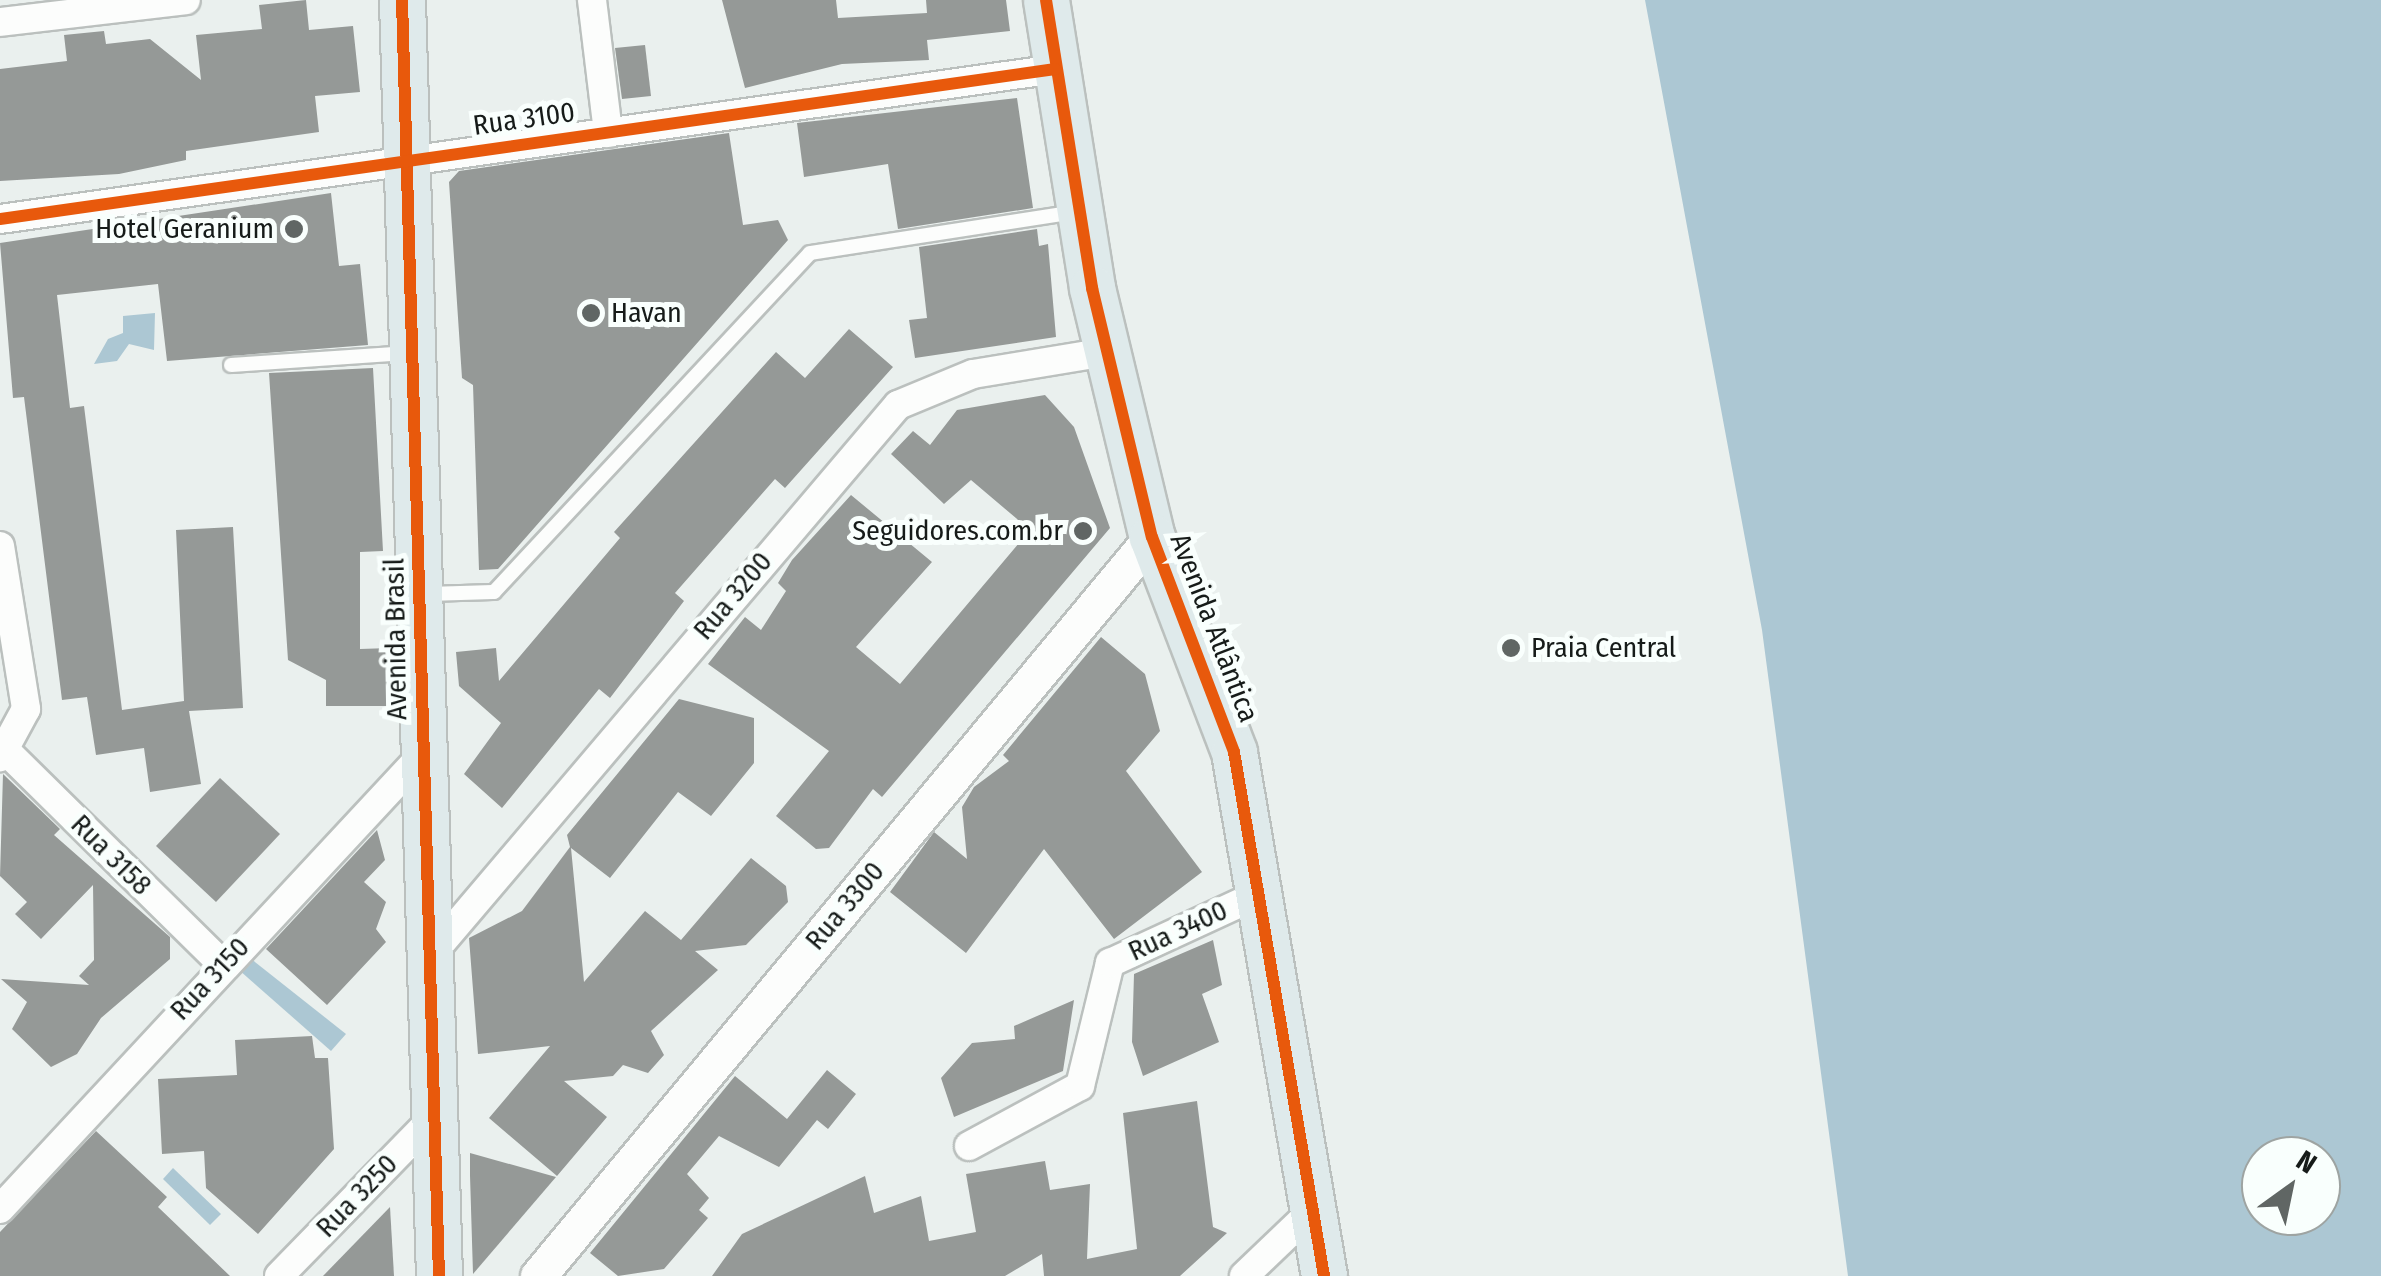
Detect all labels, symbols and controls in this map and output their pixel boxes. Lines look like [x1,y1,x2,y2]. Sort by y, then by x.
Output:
street label: Rua 3100 [471,95,577,143]
place label: Hotel Geranium [95,212,274,246]
marker: Hotel Geranium [283,218,305,240]
place label: Havan [611,296,682,330]
marker: Havan [580,302,602,324]
place label: Seguidores.com.br [852,514,1063,548]
marker: Seguidores.com.br [1072,520,1094,542]
street label: Avenida Atlântica [1163,529,1265,727]
street label: Rua 3200 [687,545,779,647]
street label: Avenida Brasil [378,558,414,720]
place label: Praia Central [1531,631,1676,665]
marker: Praia Central [1500,637,1522,659]
street label: Rua 3158 [64,808,158,902]
street label: Rua 3300 [799,855,891,957]
street label: Rua 3400 [1123,893,1233,969]
street label: Rua 3150 [163,931,257,1027]
north arrow [2241,1136,2341,1236]
text: N [2290,1144,2323,1181]
street label: Rua 3250 [309,1148,405,1244]

